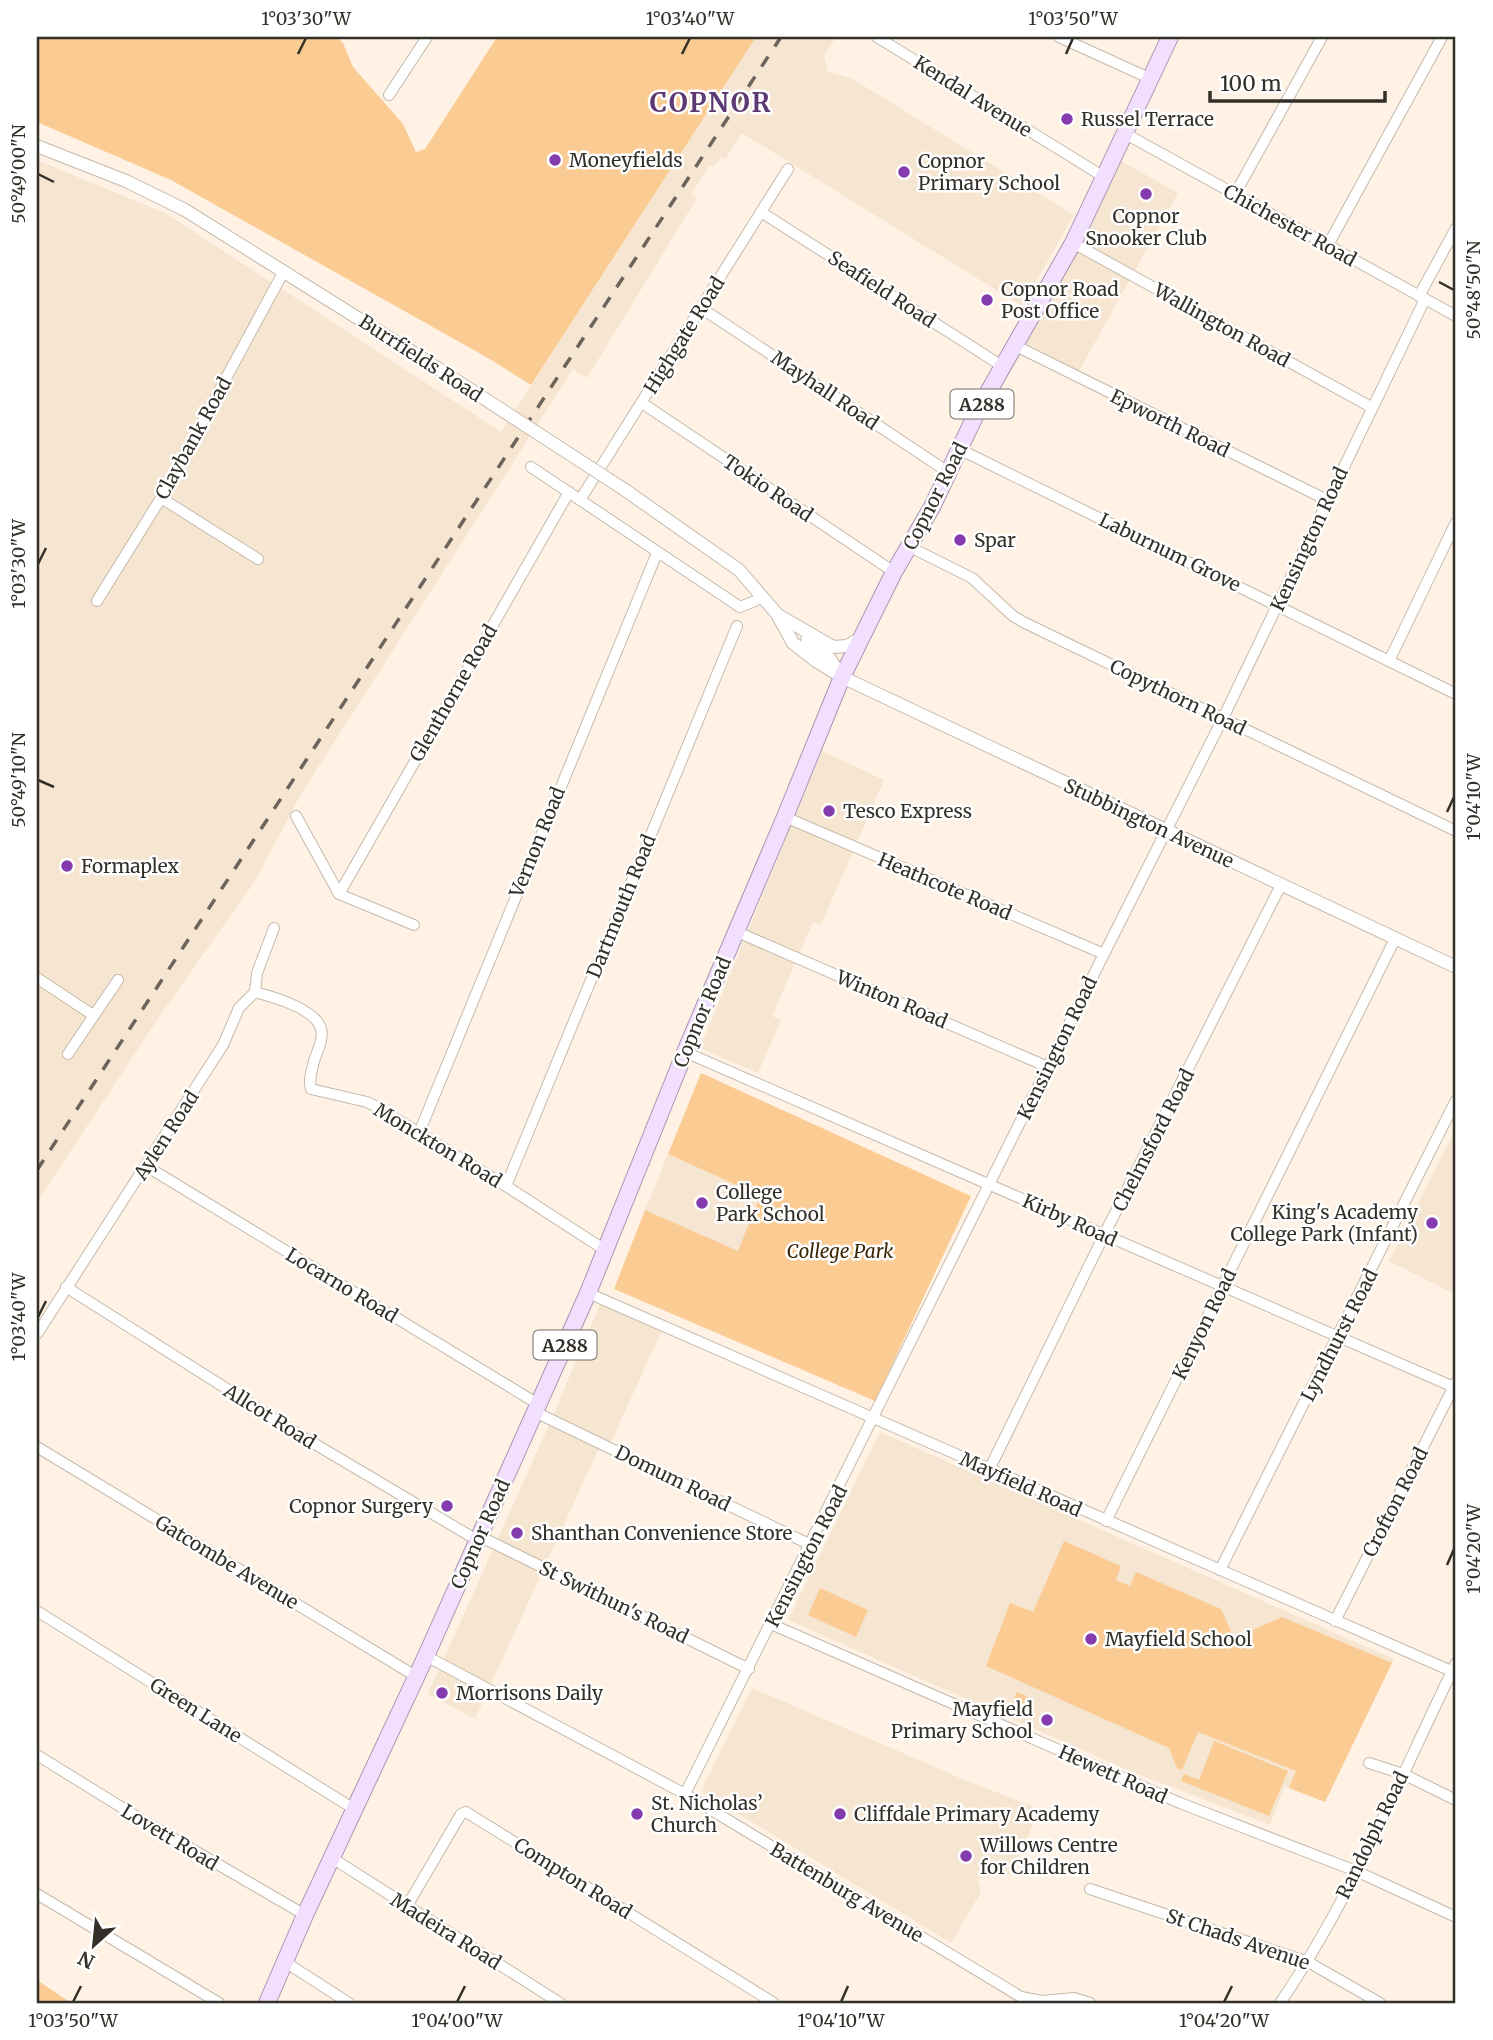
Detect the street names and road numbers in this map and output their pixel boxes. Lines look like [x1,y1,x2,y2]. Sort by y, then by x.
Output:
street label: Kendal Avenue [909,50,1037,142]
street label: Chichester Road [1219,179,1361,271]
street label: Seafield Road [824,245,940,333]
street label: Highgate Road [638,272,730,398]
street label: Wallington Road [1149,277,1294,372]
street label: Burrfields Road [355,309,487,407]
street label: Mayhall Road [767,345,883,435]
street label: Claybank Road [150,373,236,503]
street label: Epworth Road [1106,384,1234,462]
road number: A288 [950,390,1014,418]
street label: Copnor Road [898,438,972,554]
street label: Tokio Road [718,449,818,527]
street label: Kensington Road [1265,463,1353,615]
street label: Laburnum Grove [1095,507,1245,597]
street label: Glenthorne Road [404,620,502,766]
street label: Copythorn Road [1106,654,1250,740]
street label: Stubbington Avenue [1060,773,1238,873]
street label: Vernon Road [504,783,570,902]
street label: Dartmouth Road [581,831,661,981]
street label: Heathcote Road [875,847,1015,925]
street label: Copnor Road [668,953,736,1071]
street label: Winton Road [832,964,951,1033]
street label: Kensington Road [1012,972,1102,1124]
street label: Chelmsford Road [1107,1065,1199,1215]
street label: Aylen Road [128,1086,204,1185]
street label: Monckton Road [370,1097,506,1193]
street label: Kirby Road [1019,1188,1121,1252]
street label: Locarno Road [282,1242,402,1328]
street label: Kenyon Road [1167,1265,1241,1383]
street label: Lyndhurst Road [1295,1265,1383,1405]
road number: A288 [534,1330,596,1360]
street label: Allcot Road [219,1378,320,1454]
street label: Domum Road [611,1440,735,1516]
street label: Crofton Road [1357,1443,1433,1561]
street label: Mayfield Road [956,1446,1086,1522]
street label: Copnor Road [445,1475,515,1593]
street label: Kensington Road [760,1481,852,1631]
street label: Gatcombe Avenue [151,1510,303,1614]
street label: St Swithun's Road [535,1555,693,1649]
street label: Green Lane [146,1672,246,1748]
street label: Hewett Road [1055,1739,1171,1809]
street label: Randolph Road [1331,1767,1413,1903]
street label: Lovett Road [117,1799,223,1875]
street label: Compton Road [509,1832,637,1924]
street label: Battenburg Avenue [766,1837,928,1947]
street label: Madeira Road [386,1887,506,1975]
street label: St Chads Avenue [1163,1903,1313,1975]

